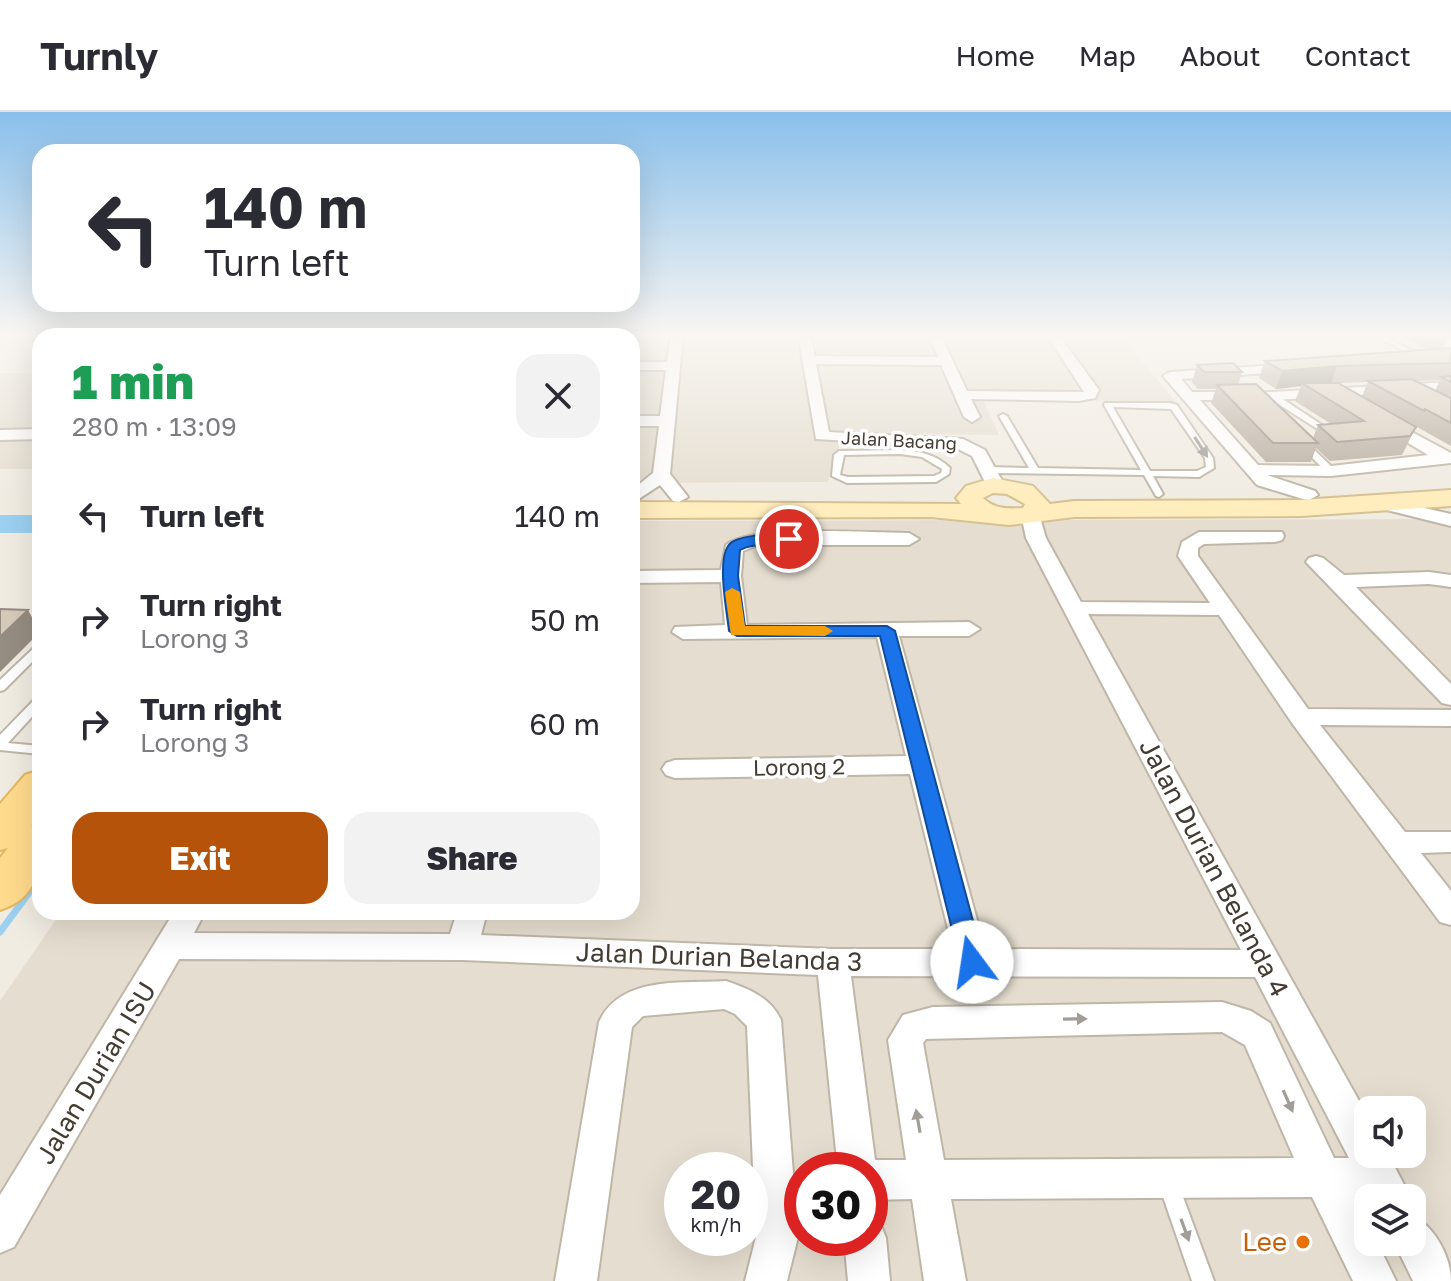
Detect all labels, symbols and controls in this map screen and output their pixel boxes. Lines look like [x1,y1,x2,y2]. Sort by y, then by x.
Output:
text: Turnly [40,33,158,78]
text: Home [956,39,1035,72]
text: Map [1079,39,1136,72]
text: About [1180,39,1261,72]
text: Contact [1305,39,1411,72]
text: 140 m [204,173,367,240]
icon: left [72,176,176,280]
text: Turn left [204,241,350,284]
text: 1 min [72,352,194,410]
button: close [516,354,600,438]
text: 280 m · 13:09 [72,411,237,442]
street label: Jalan Bacang [841,426,958,454]
one-way arrow [1194,437,1209,458]
icon: left [72,494,116,538]
text: Turn left [140,498,265,534]
text: 140 m [515,498,600,534]
pin [755,505,823,573]
icon: arrive [767,517,811,561]
text: Turn right [140,587,282,623]
icon: right [72,598,116,642]
text: 50 m [530,602,600,638]
text: Lorong 3 [140,623,249,654]
text: Turn right [140,691,282,727]
icon: right [72,702,116,746]
text: 60 m [529,706,600,742]
text: Lorong 3 [140,727,249,758]
street label: Jalan Durian Belanda 4 [1133,734,1296,1002]
street label: Lorong 2 [753,752,845,781]
button: Exit [72,812,328,904]
button: Share [344,812,600,904]
position arrow [930,920,1014,1004]
street label: Jalan Durian Belanda 3 [575,936,863,977]
street label: Jalan Durian ISU [29,976,162,1169]
one-way arrow [1063,1013,1088,1026]
one-way arrow [1281,1089,1295,1113]
map controls [1354,1096,1426,1256]
button: sound [1354,1096,1426,1168]
one-way arrow [912,1108,924,1133]
speed limit sign: 30 [784,1152,888,1256]
text: 20 [691,1170,741,1218]
button: layers [1354,1184,1426,1256]
text: km/h [691,1212,741,1236]
one-way arrow [1179,1218,1192,1242]
place label: Lee [1242,1226,1287,1257]
marker: Lee [1294,1233,1312,1251]

